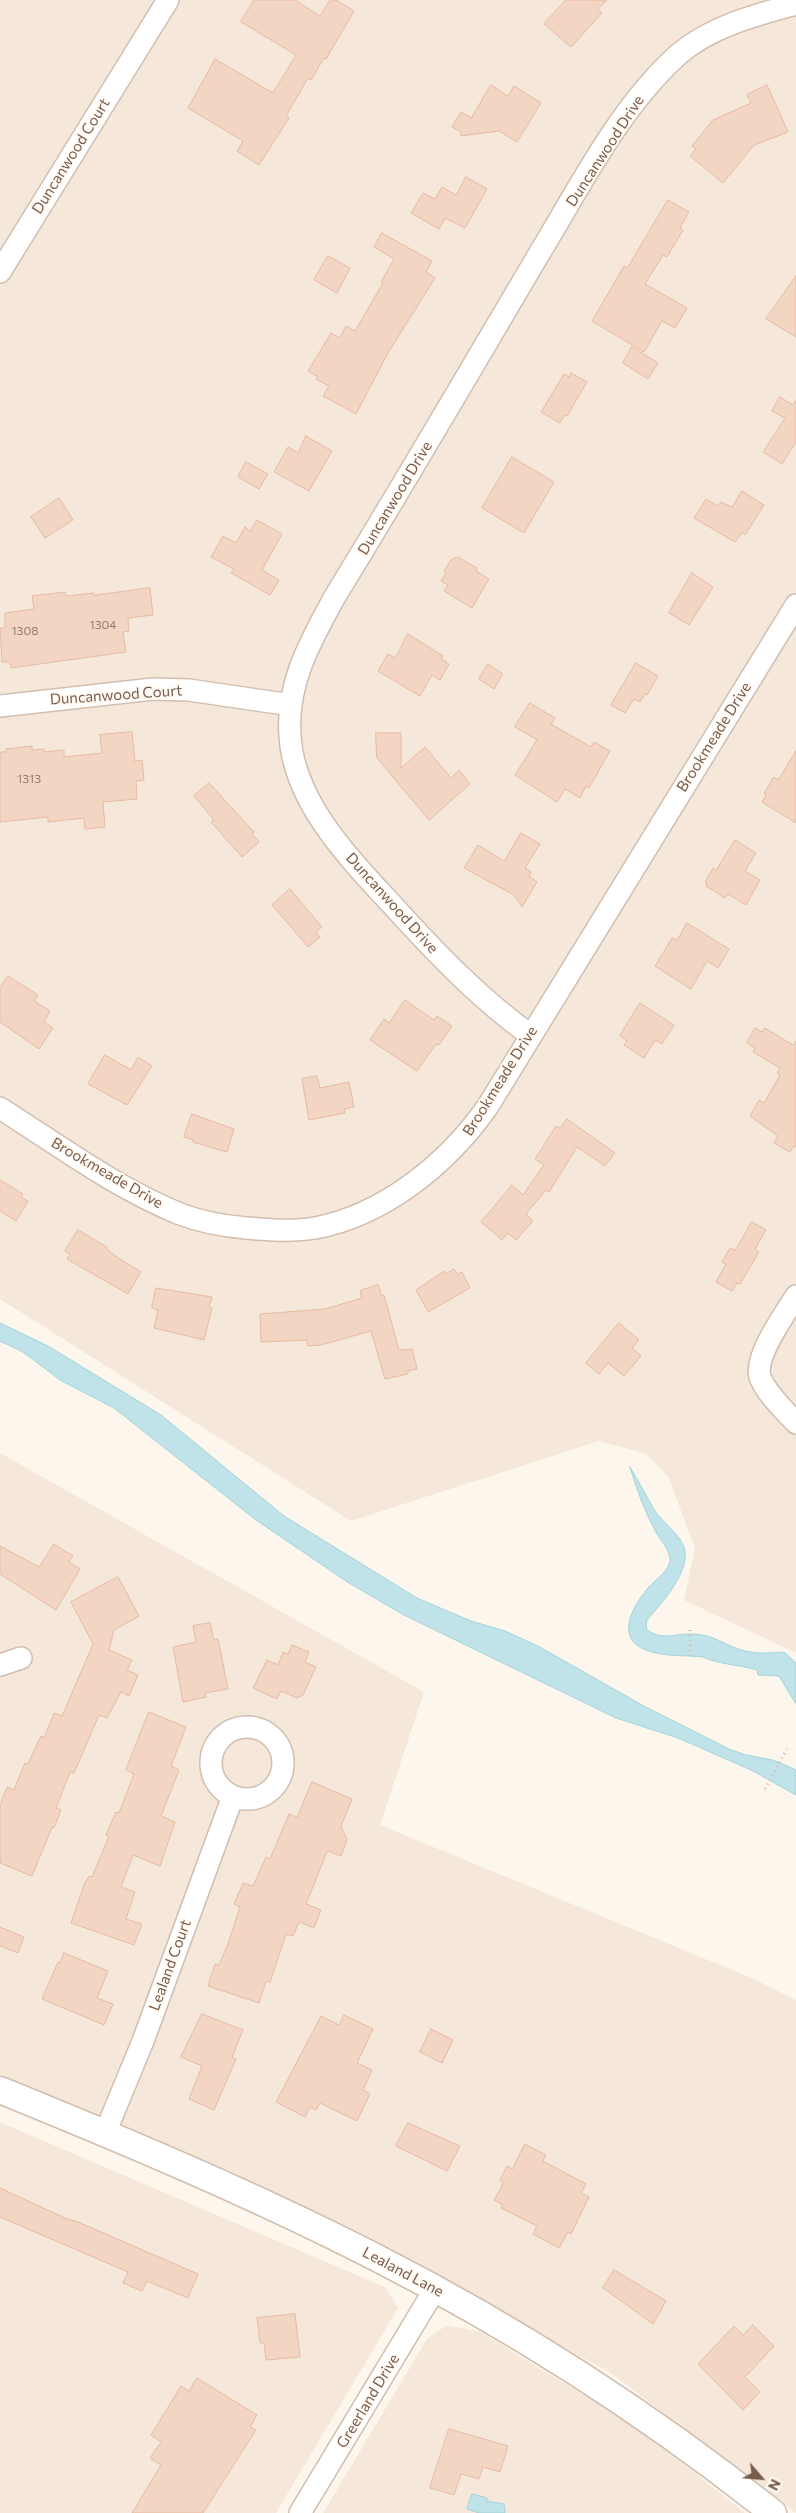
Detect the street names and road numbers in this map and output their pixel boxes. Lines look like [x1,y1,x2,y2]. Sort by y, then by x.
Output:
street label: Duncanwood Drive [562,92,648,210]
street label: Duncanwood Court [28,95,114,217]
street label: Duncanwood Drive [354,438,436,558]
street label: Brookmeade Drive [673,679,755,795]
street label: Duncanwood Court [49,681,183,709]
street label: Duncanwood Drive [342,849,442,957]
street label: Brookmeade Drive [459,1023,541,1139]
street label: Brookmeade Drive [48,1134,166,1212]
street label: Lealand Court [145,1917,195,2013]
street label: Lealand Lane [359,2243,447,2301]
street label: Greerland Drive [333,2351,403,2451]

